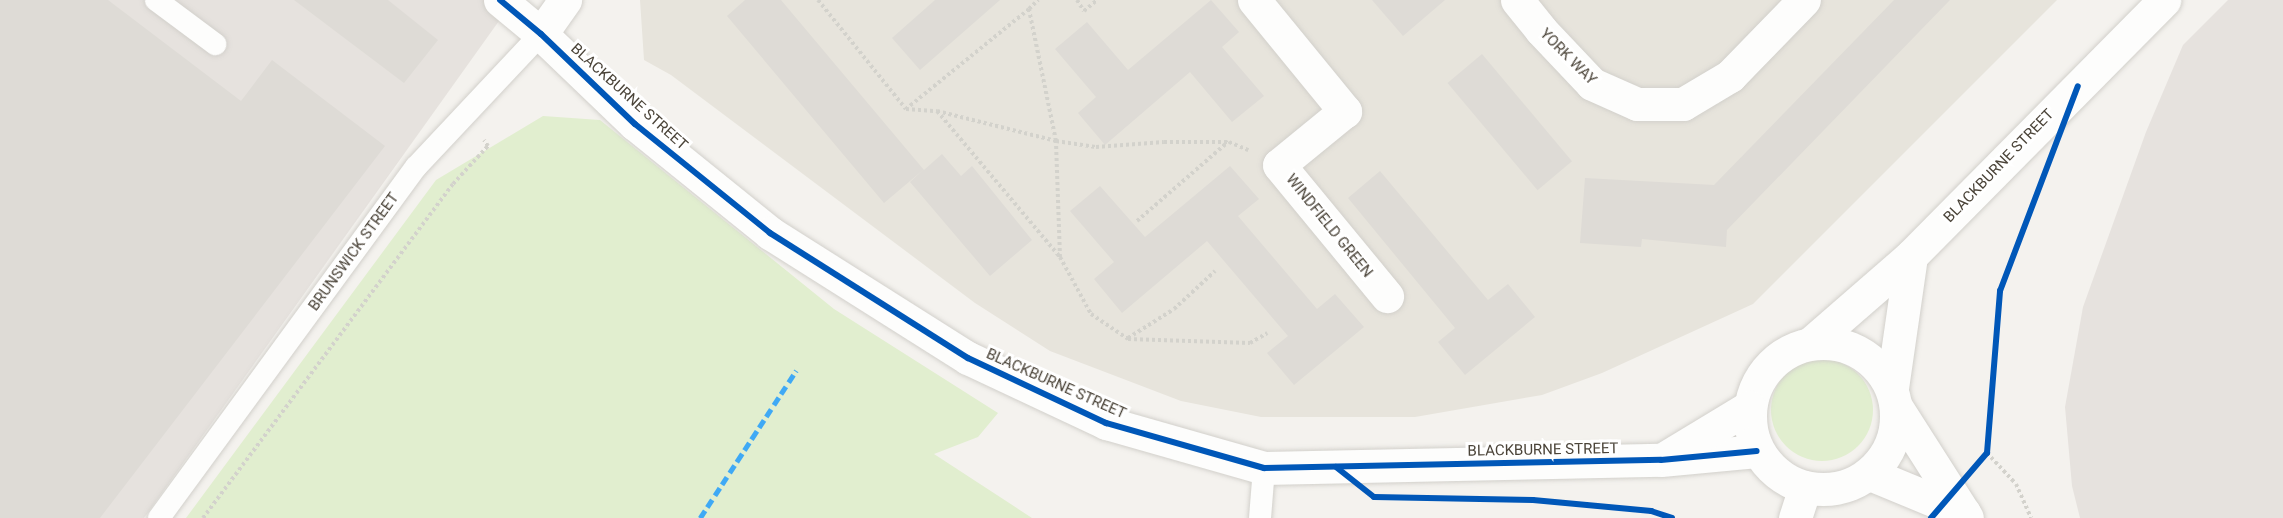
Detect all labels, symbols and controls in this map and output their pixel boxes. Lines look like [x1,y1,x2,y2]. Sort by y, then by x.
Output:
street label: YORK WAY [1536,25,1600,89]
street label: BLACKBURNE STREET [567,40,691,154]
street label: BLACKBURNE STREET [1940,105,2058,227]
street label: WINDFIELD GREEN [1282,171,1376,281]
street label: BRUNSWICK STREET [305,189,403,315]
street label: BLACKBURNE STREET [983,345,1129,423]
street label: BLACKBURNE STREET [1467,440,1619,460]

